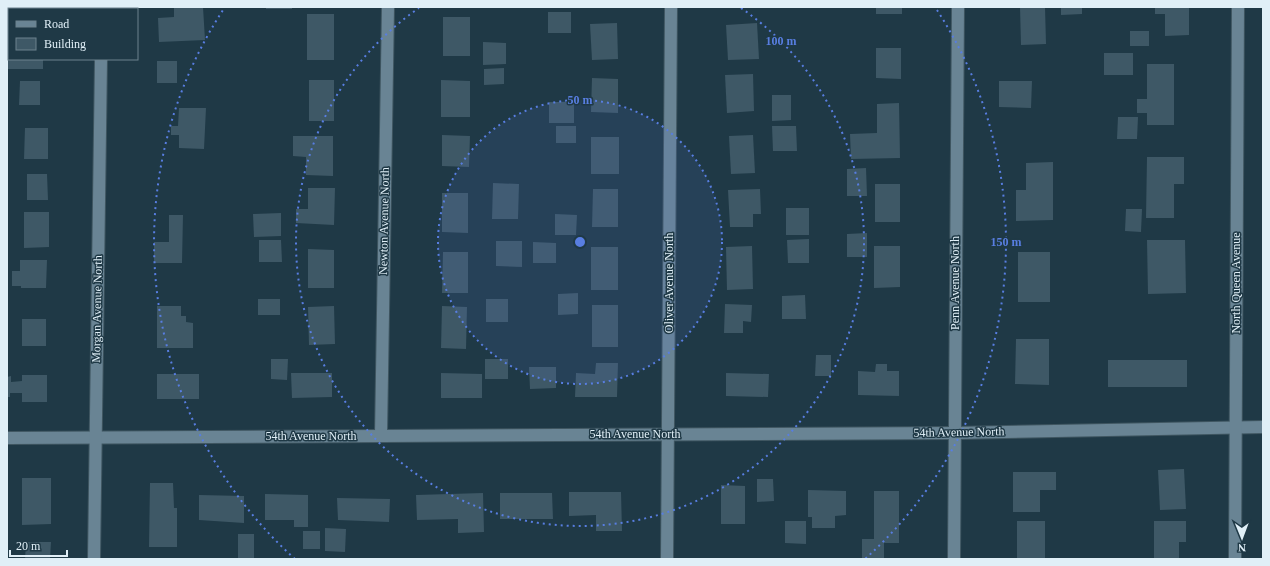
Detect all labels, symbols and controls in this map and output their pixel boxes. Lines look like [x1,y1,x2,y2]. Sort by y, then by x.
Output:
legend [8,8,138,60]
text: Road [44,17,69,31]
text: 100 m [766,34,797,48]
text: Building [44,37,86,51]
text: 50 m [568,93,593,107]
street label: Newton Avenue North [376,167,392,275]
street label: North Queen Avenue [1229,232,1243,334]
street label: Oliver Avenue North [662,233,676,333]
centre of rings [573,235,587,249]
text: 150 m [991,235,1022,249]
street label: Penn Avenue North [948,236,962,330]
street label: Morgan Avenue North [89,255,105,363]
street label: 54th Avenue North [913,424,1005,440]
street label: 54th Avenue North [589,427,681,441]
street label: 54th Avenue North [265,429,357,443]
north arrow [1222,518,1262,558]
scale bar [10,532,67,558]
text: 20 m [16,539,41,553]
text: N [1238,542,1246,554]

